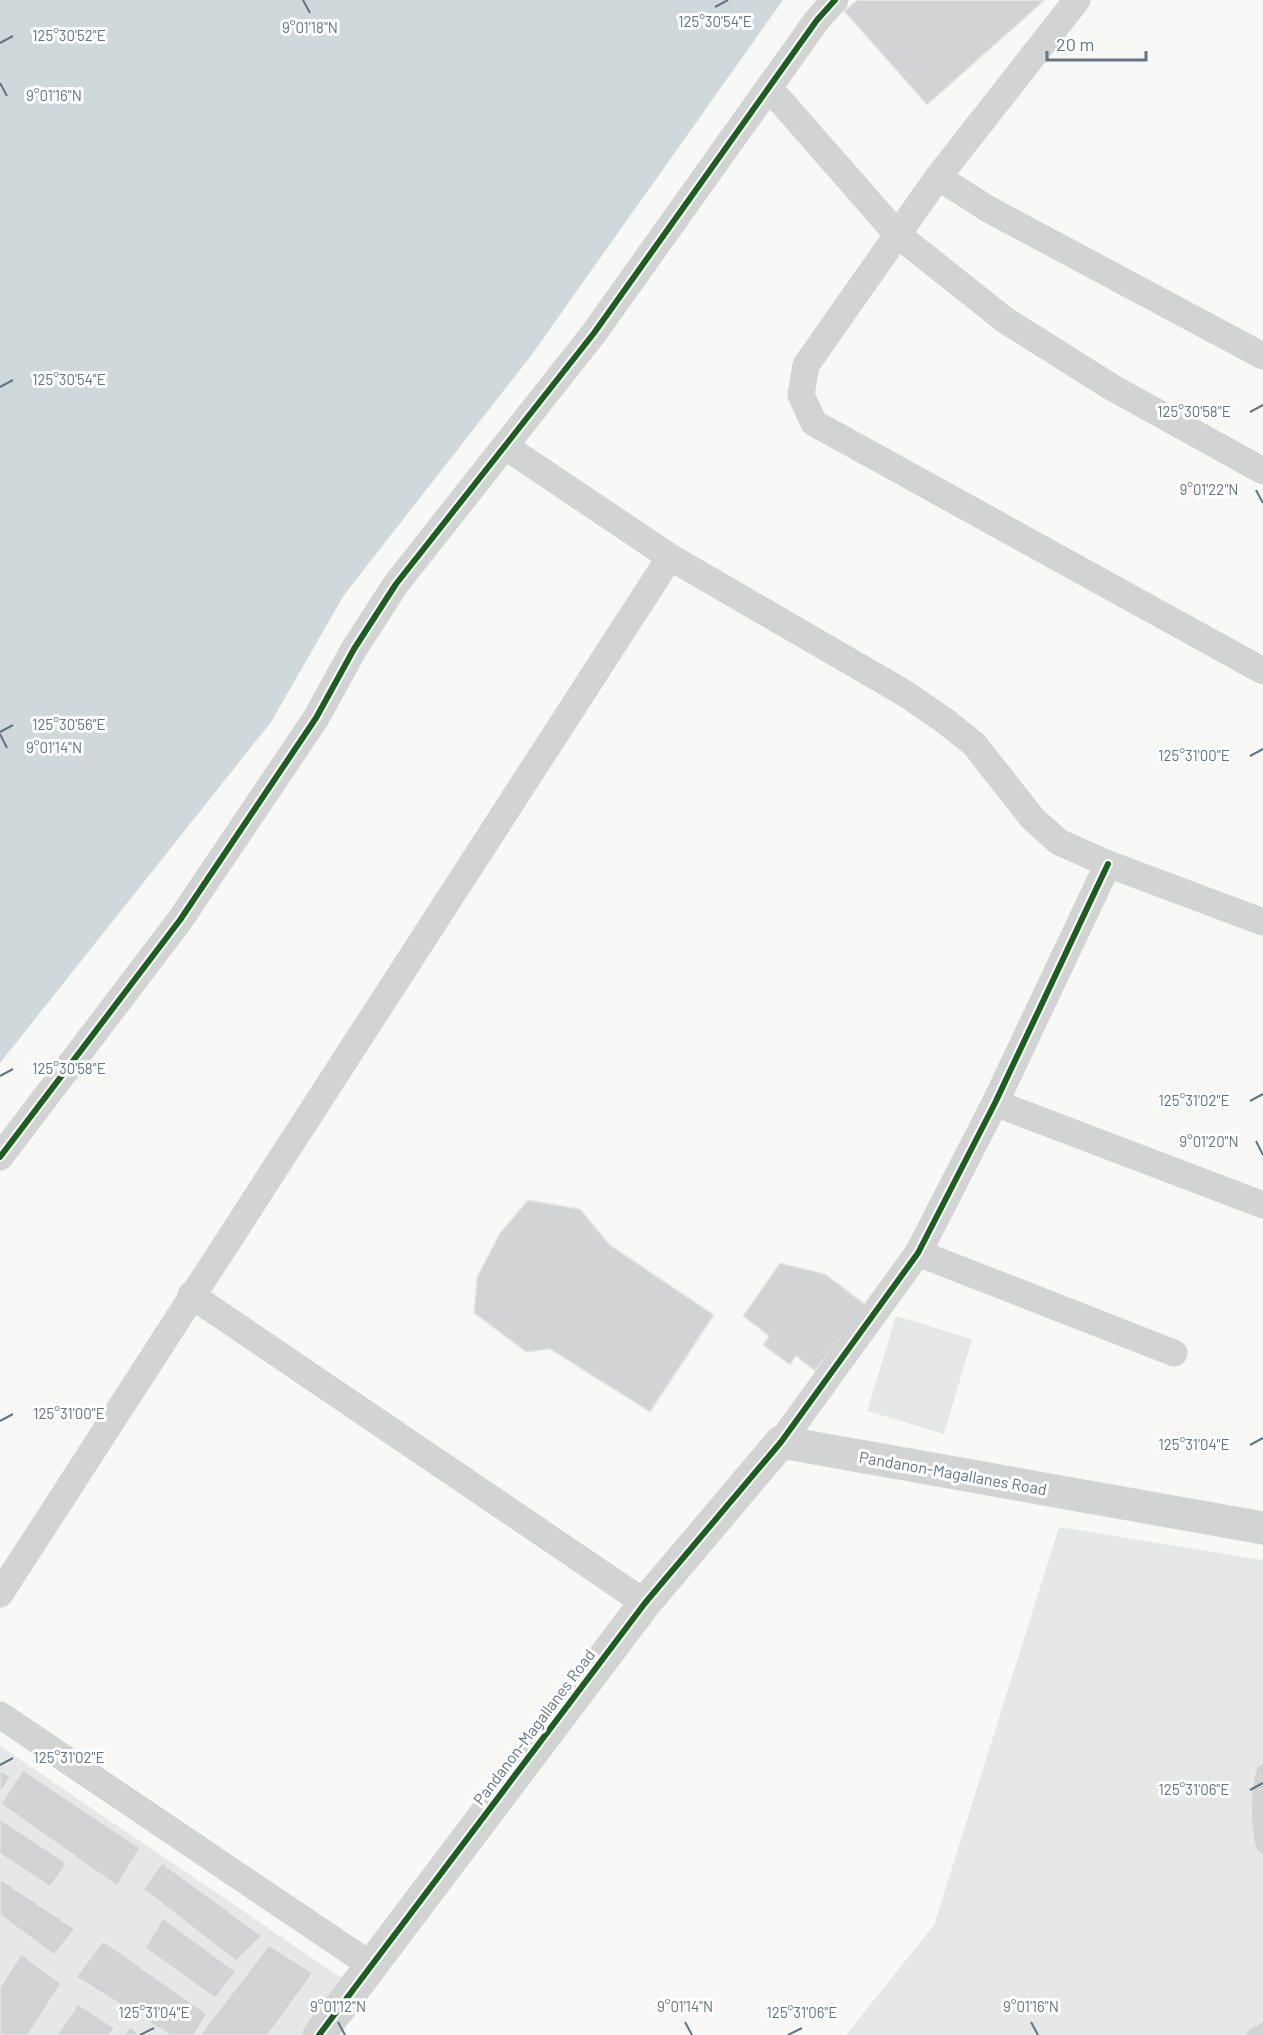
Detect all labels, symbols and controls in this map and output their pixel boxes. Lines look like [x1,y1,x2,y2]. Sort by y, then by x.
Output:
text: 125°30'54"E [678,12,752,30]
text: 9°01'18"N [282,18,338,36]
scale bar [1047,24,1146,62]
text: 125°30'52"E [32,26,106,44]
text: 20 m [1056,33,1094,55]
text: 9°01'16"N [26,86,82,104]
text: 125°30'54"E [32,370,106,388]
text: 125°30'58"E [1157,402,1231,420]
text: 9°01'22"N [1180,480,1238,498]
text: 125°30'56"E [32,715,106,733]
text: 9°01'14"N [26,738,82,756]
text: 125°31'00"E [1158,746,1230,764]
text: 125°30'58"E [32,1059,106,1077]
text: 125°31'02"E [1158,1091,1230,1109]
text: 9°01'20"N [1179,1132,1239,1150]
text: 125°31'00"E [33,1404,105,1422]
text: 125°31'04"E [1158,1435,1230,1453]
street label: Pandanon-Magallanes Road [858,1447,1048,1498]
street label: Pandanon-Magallanes Road [469,1645,598,1808]
text: 125°31'02"E [33,1748,105,1766]
text: 125°31'06"E [1159,1780,1229,1798]
text: 9°01'12"N [310,1997,366,2015]
text: 9°01'14"N [657,1997,713,2015]
text: 9°01'16"N [1003,1997,1059,2015]
text: 125°31'04"E [118,2003,190,2021]
text: 125°31'06"E [767,2003,837,2021]

